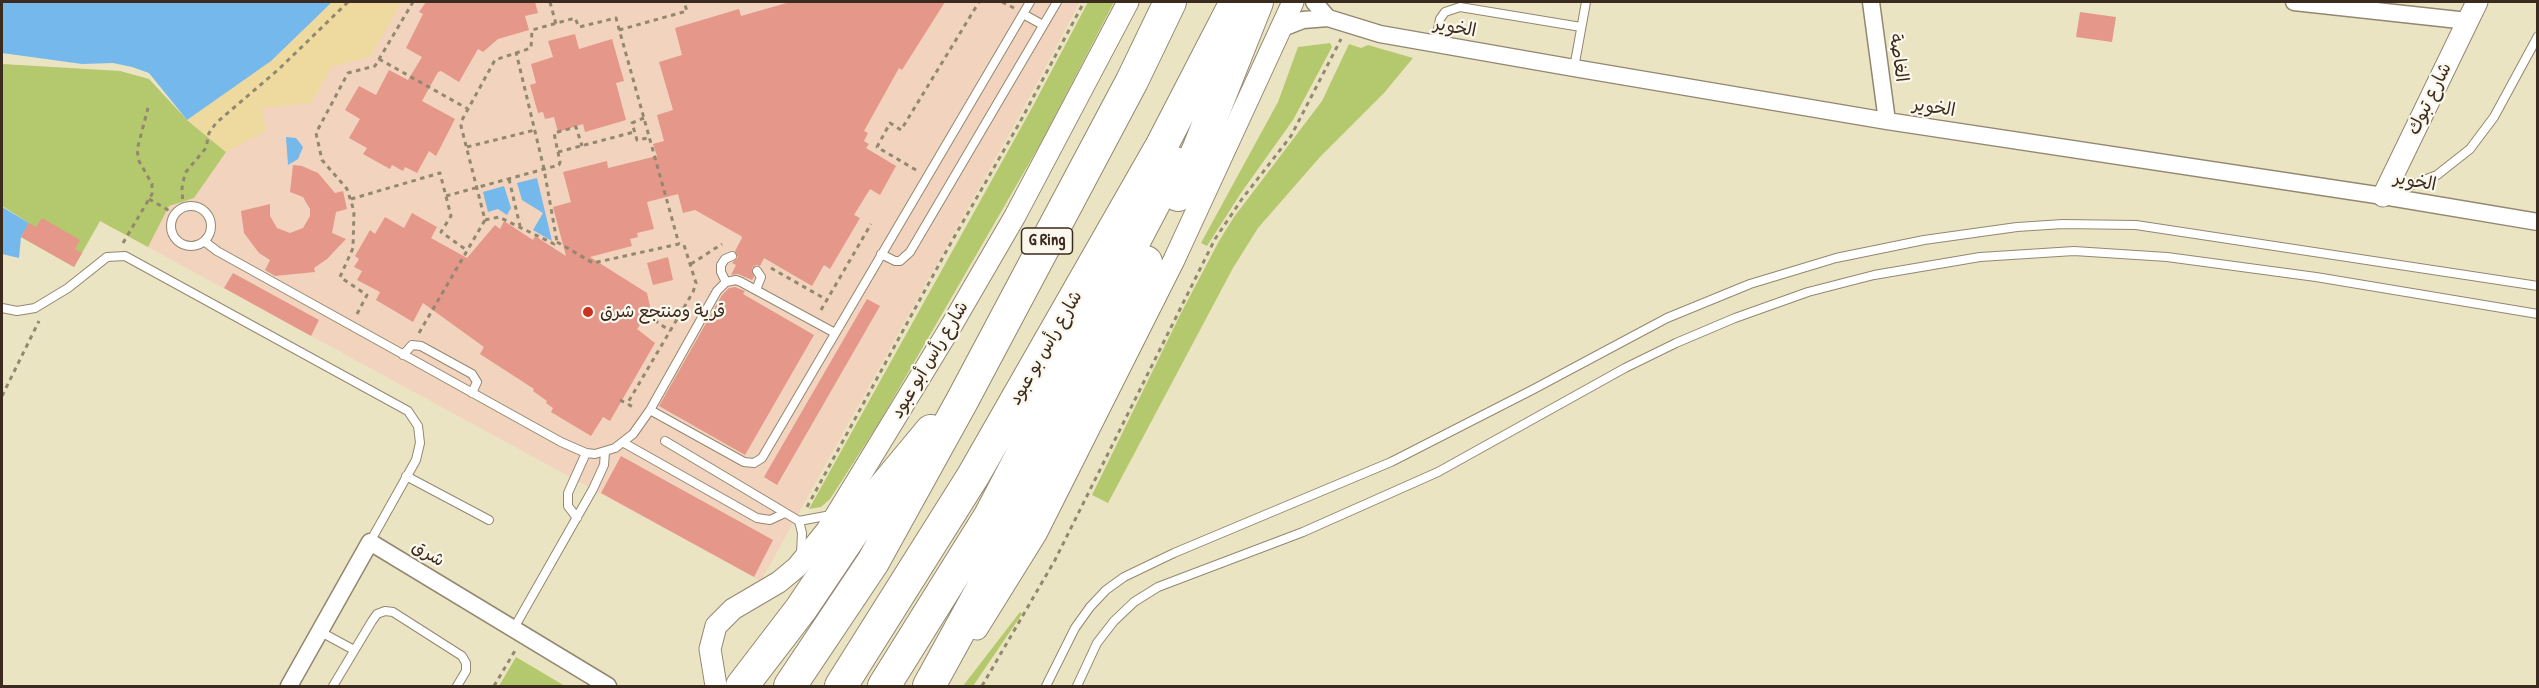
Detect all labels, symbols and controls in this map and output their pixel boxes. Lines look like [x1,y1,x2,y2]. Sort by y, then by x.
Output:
street label: الخوير [1432,14,1478,42]
street label: الغاصة [1884,32,1912,84]
street label: شارع تبوك [2403,59,2457,139]
street label: الخوير [1911,94,1957,122]
street label: الخوير [2392,168,2438,196]
road number: G Ring [1022,228,1072,254]
street label: شارع رأس بو عبود [1005,287,1087,409]
street label: شارع رأس أبو عبود [887,298,973,422]
place label: قرية ومنتجع شرق [600,301,725,323]
marker: قرية ومنتجع شرق [581,305,595,319]
street label: شرق [408,536,448,572]

